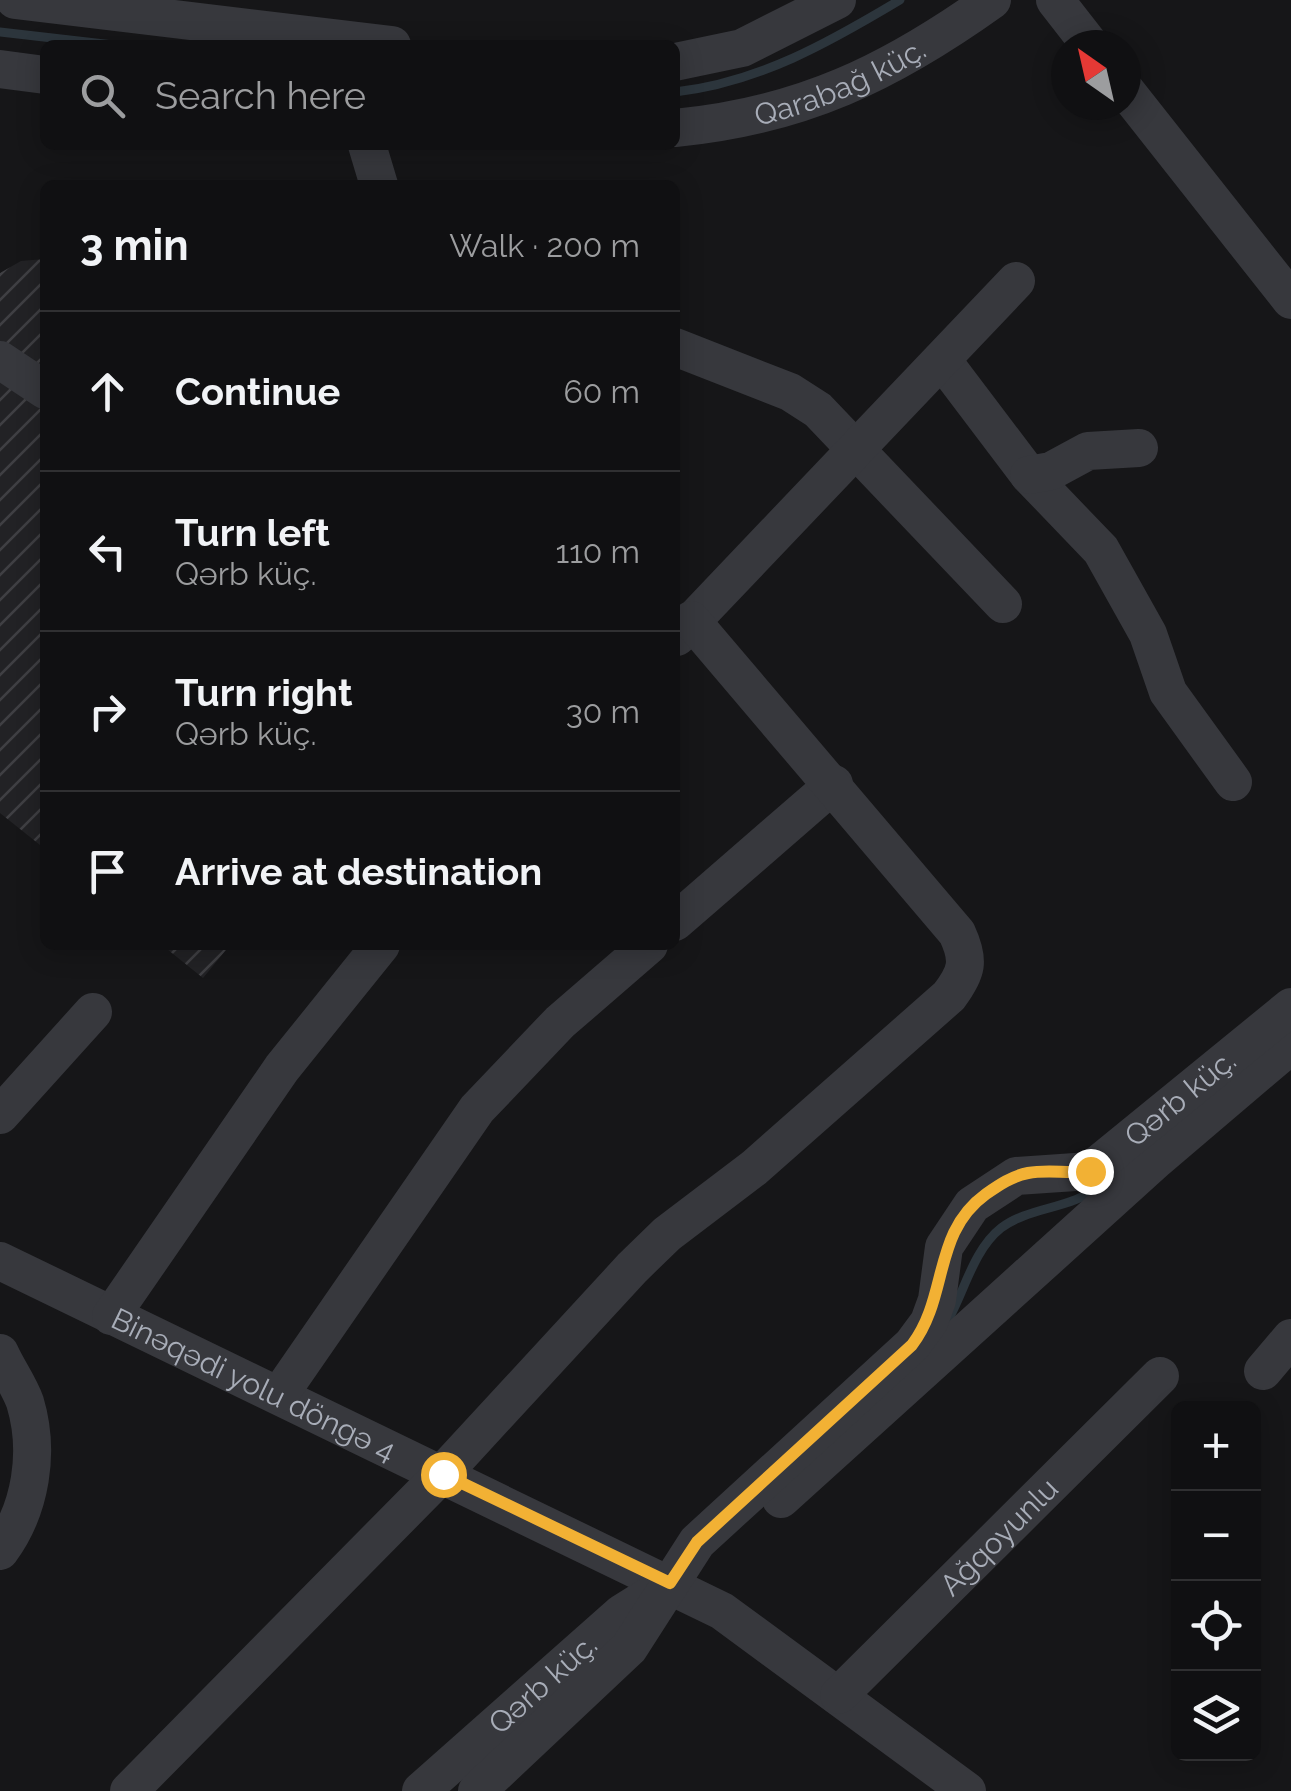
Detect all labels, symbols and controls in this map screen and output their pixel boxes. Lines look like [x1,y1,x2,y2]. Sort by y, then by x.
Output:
north arrow [1051,30,1141,120]
street label: Qarabağ küç. [750,31,932,132]
search box [40,40,680,150]
icon: search [75,68,130,123]
text: Search here [155,73,366,118]
text: 3 min [80,221,189,270]
text: Walk · 200 m [449,227,640,264]
icon: ahead [80,364,135,419]
text: Continue [175,369,340,414]
text: 60 m [564,373,640,410]
text: Turn left [175,510,330,555]
icon: left [80,524,135,579]
text: 110 m [555,533,640,570]
text: Qərb küç. [175,555,316,592]
text: Turn right [175,670,352,715]
icon: right [80,684,135,739]
text: 30 m [566,693,640,730]
text: Qərb küç. [175,715,316,752]
icon: arrive [80,844,135,899]
text: Arrive at destination [175,849,542,894]
street label: Qərb küç. [1117,1042,1242,1153]
route end [1068,1149,1114,1195]
street label: Binəqədi yolu döngə 4 [106,1300,401,1468]
map controls [1171,1401,1261,1761]
button: + [1171,1401,1261,1491]
route start [421,1452,467,1498]
street label: Ağqoyunlu [932,1470,1065,1602]
button: − [1171,1491,1261,1581]
button: locate [1171,1581,1261,1671]
street label: Qərb küç. [481,1627,604,1741]
button: layers [1171,1671,1261,1761]

